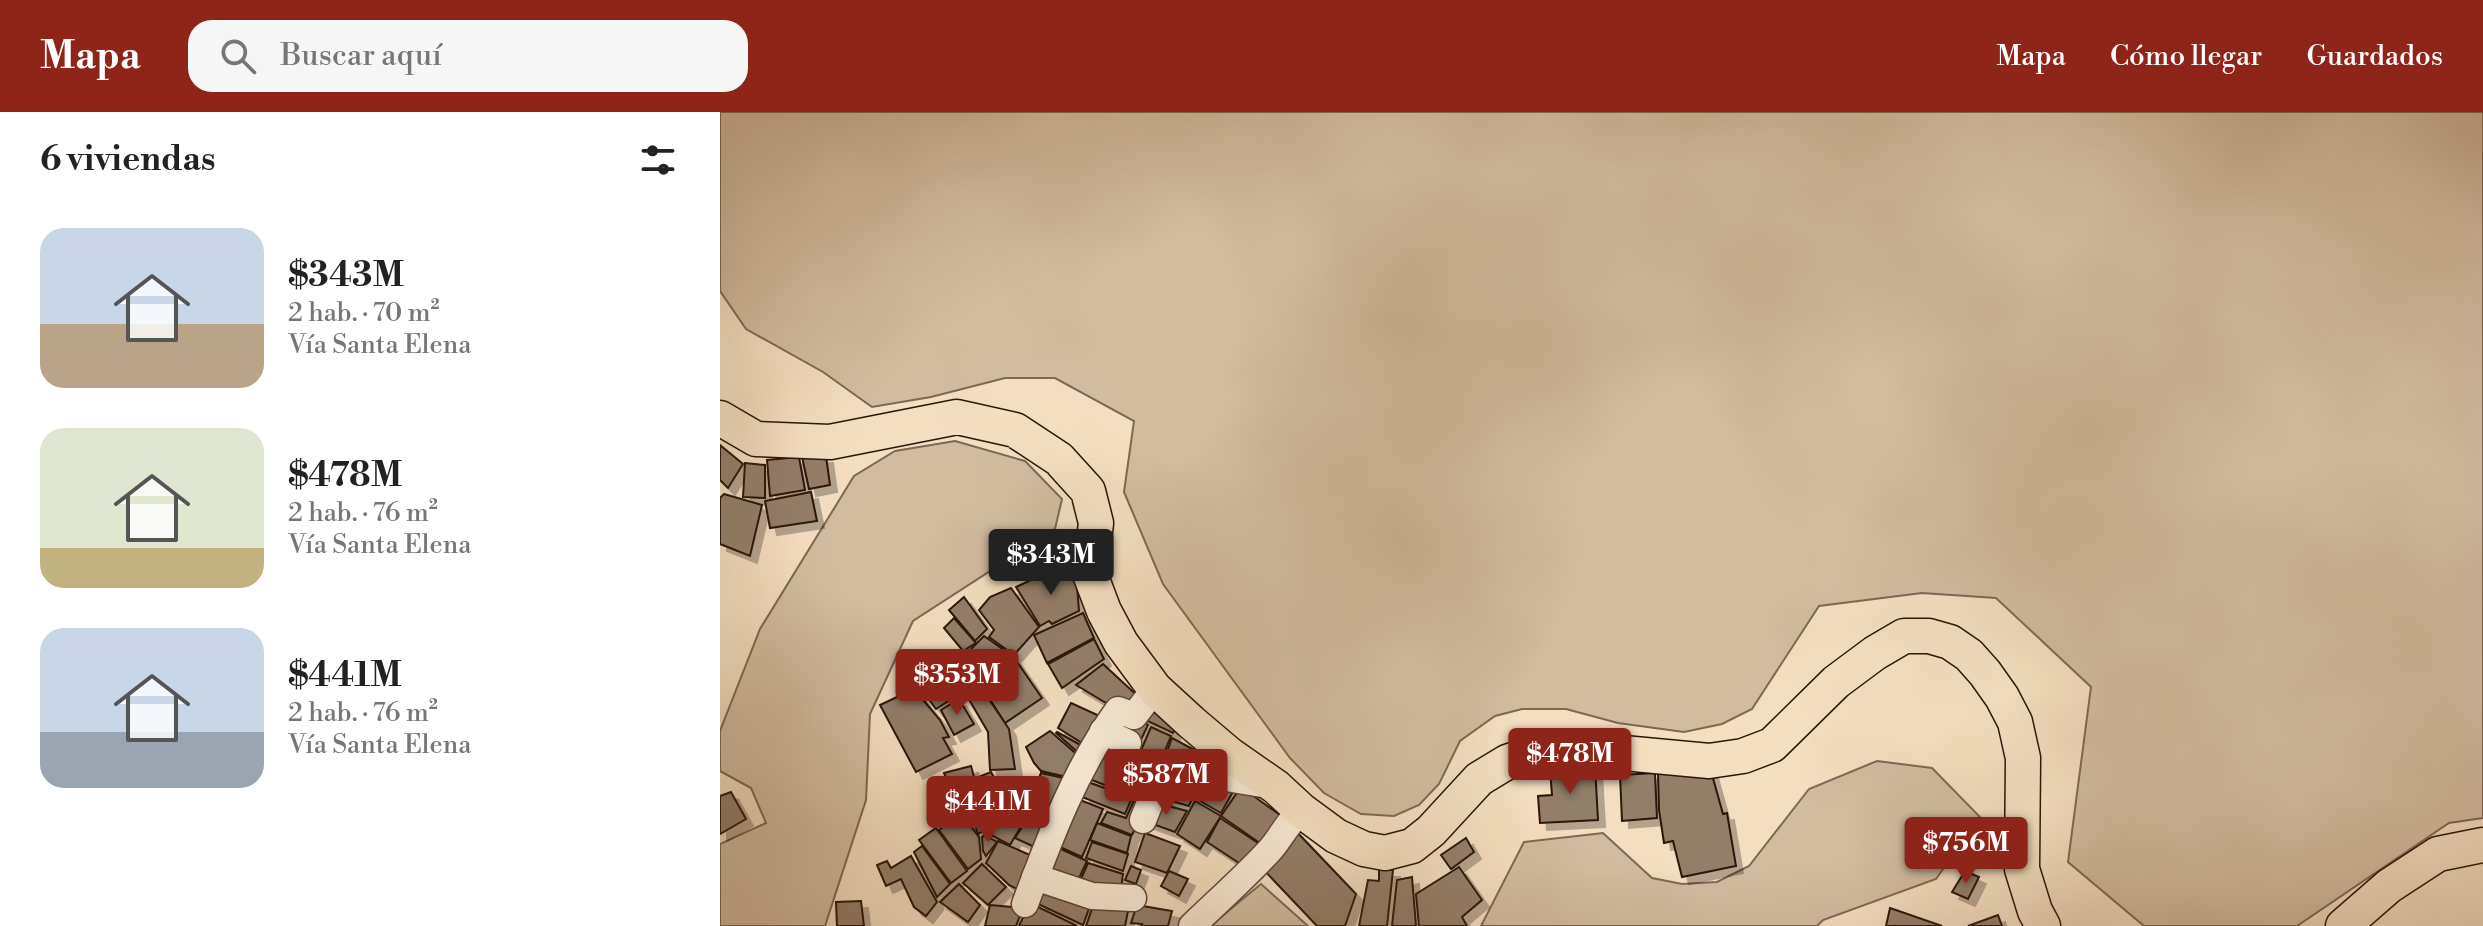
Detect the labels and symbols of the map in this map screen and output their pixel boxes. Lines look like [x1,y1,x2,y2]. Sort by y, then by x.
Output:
pin: $343M [995,529,1107,597]
pin: $353M [901,649,1013,717]
pin: $478M [1514,728,1626,796]
pin: $587M [1110,749,1222,817]
pin: $441M [932,776,1044,844]
pin: $756M [1910,817,2022,885]

